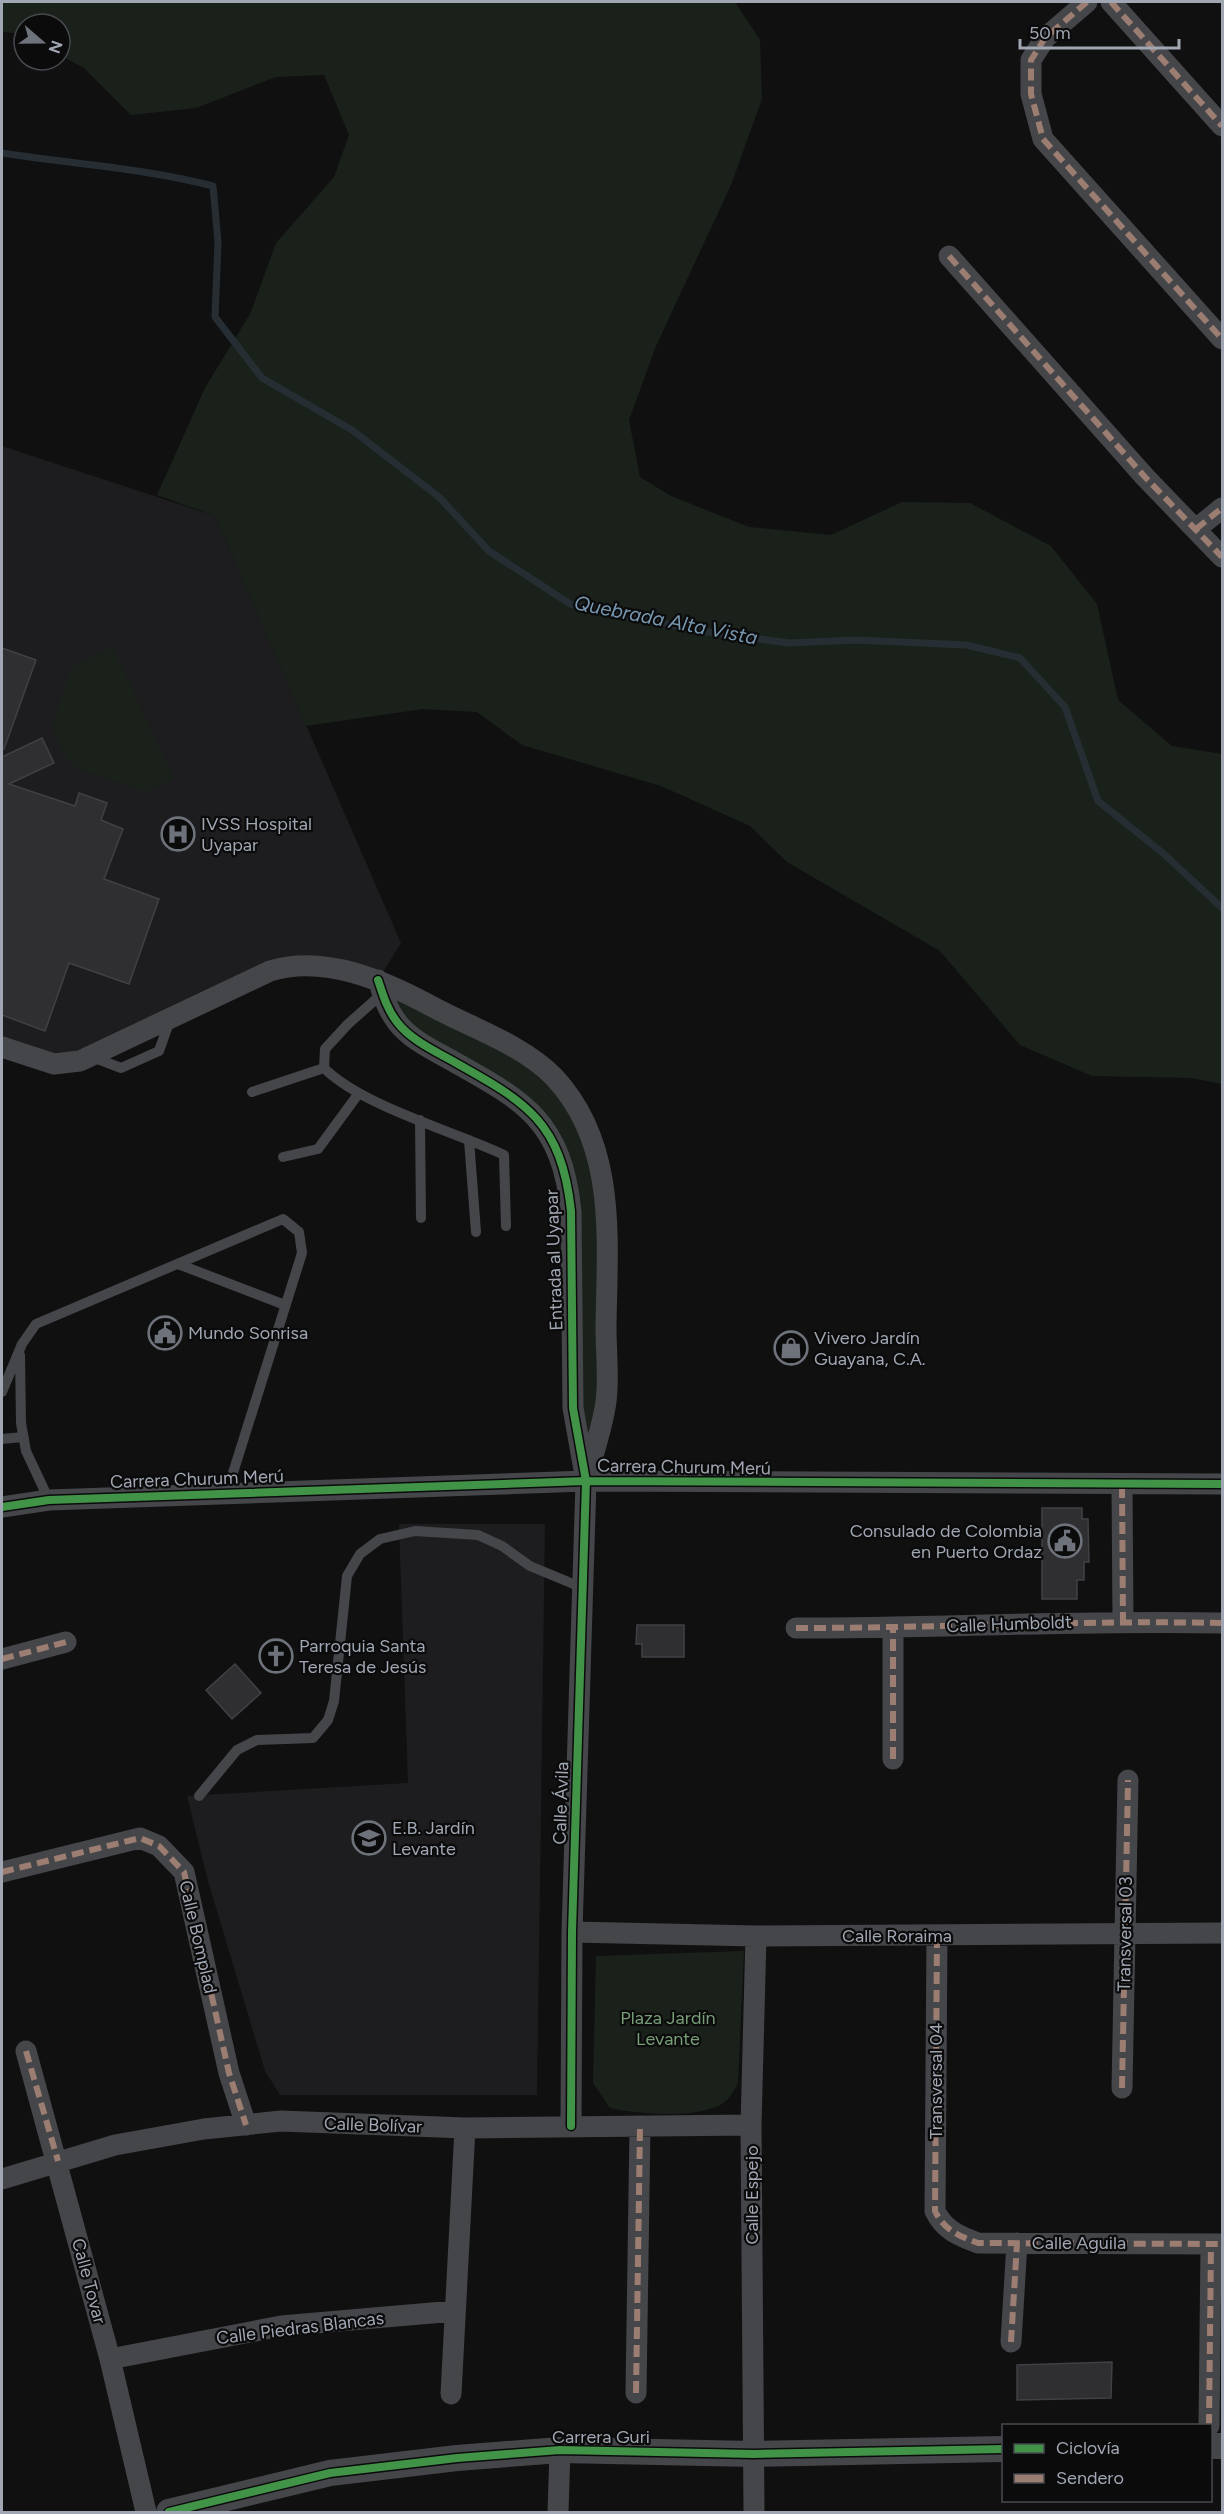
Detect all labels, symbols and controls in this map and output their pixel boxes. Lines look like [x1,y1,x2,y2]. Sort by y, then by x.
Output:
north arrow [12,12,72,72]
scale bar [1020,12,1179,50]
text: 50 m [1029,22,1071,44]
text: N [45,38,67,56]
water label: Quebrada Alta Vista [572,590,760,650]
place label: IVSS Hospital Uyapar [201,813,312,856]
hospital icon: IVSS Hospital Uyapar [160,816,196,852]
street label: Entrada al Uyapar [541,1189,567,1331]
public building icon: Mundo Sonrisa [147,1315,183,1351]
place label: Mundo Sonrisa [188,1322,308,1344]
place label: Vivero Jardín Guayana, C.A. [814,1327,926,1370]
shop icon: Vivero Jardín Guayana, C.A. [773,1330,809,1366]
street label: Carrera Churum Merú [597,1454,771,1480]
street label: Carrera Churum Merú [110,1465,284,1493]
place label: Consulado de Colombia en Puerto Ordaz [850,1520,1042,1563]
public building icon: Consulado de Colombia en Puerto Ordaz [1047,1523,1083,1559]
street label: Calle Humboldt [946,1611,1072,1637]
place label: Parroquia Santa Teresa de Jesús [299,1635,426,1678]
church icon: Parroquia Santa Teresa de Jesús [258,1638,294,1674]
street label: Calle Ávila [549,1761,573,1845]
place label: E.B. Jardín Levante [392,1817,475,1860]
school or university icon: E.B. Jardín Levante [351,1820,387,1856]
street label: Transversal 03 [1113,1876,1137,1992]
street label: Calle Bomplad [174,1878,222,1996]
street label: Calle Roraima [842,1925,952,1947]
park label: Plaza Jardín Levante [620,2007,716,2050]
street label: Transversal 04 [925,2023,947,2139]
street label: Calle Bolívar [323,2112,423,2138]
street label: Calle Espejo [741,2145,763,2245]
street label: Calle Aguila [1032,2232,1126,2254]
street label: Calle Tovar [67,2236,111,2326]
street label: Calle Piedras Blancas [215,2307,385,2349]
legend [1002,2424,1212,2502]
street label: Carrera Guri [552,2426,650,2448]
text: Ciclovía [1056,2437,1120,2459]
text: Sendero [1056,2467,1124,2489]

